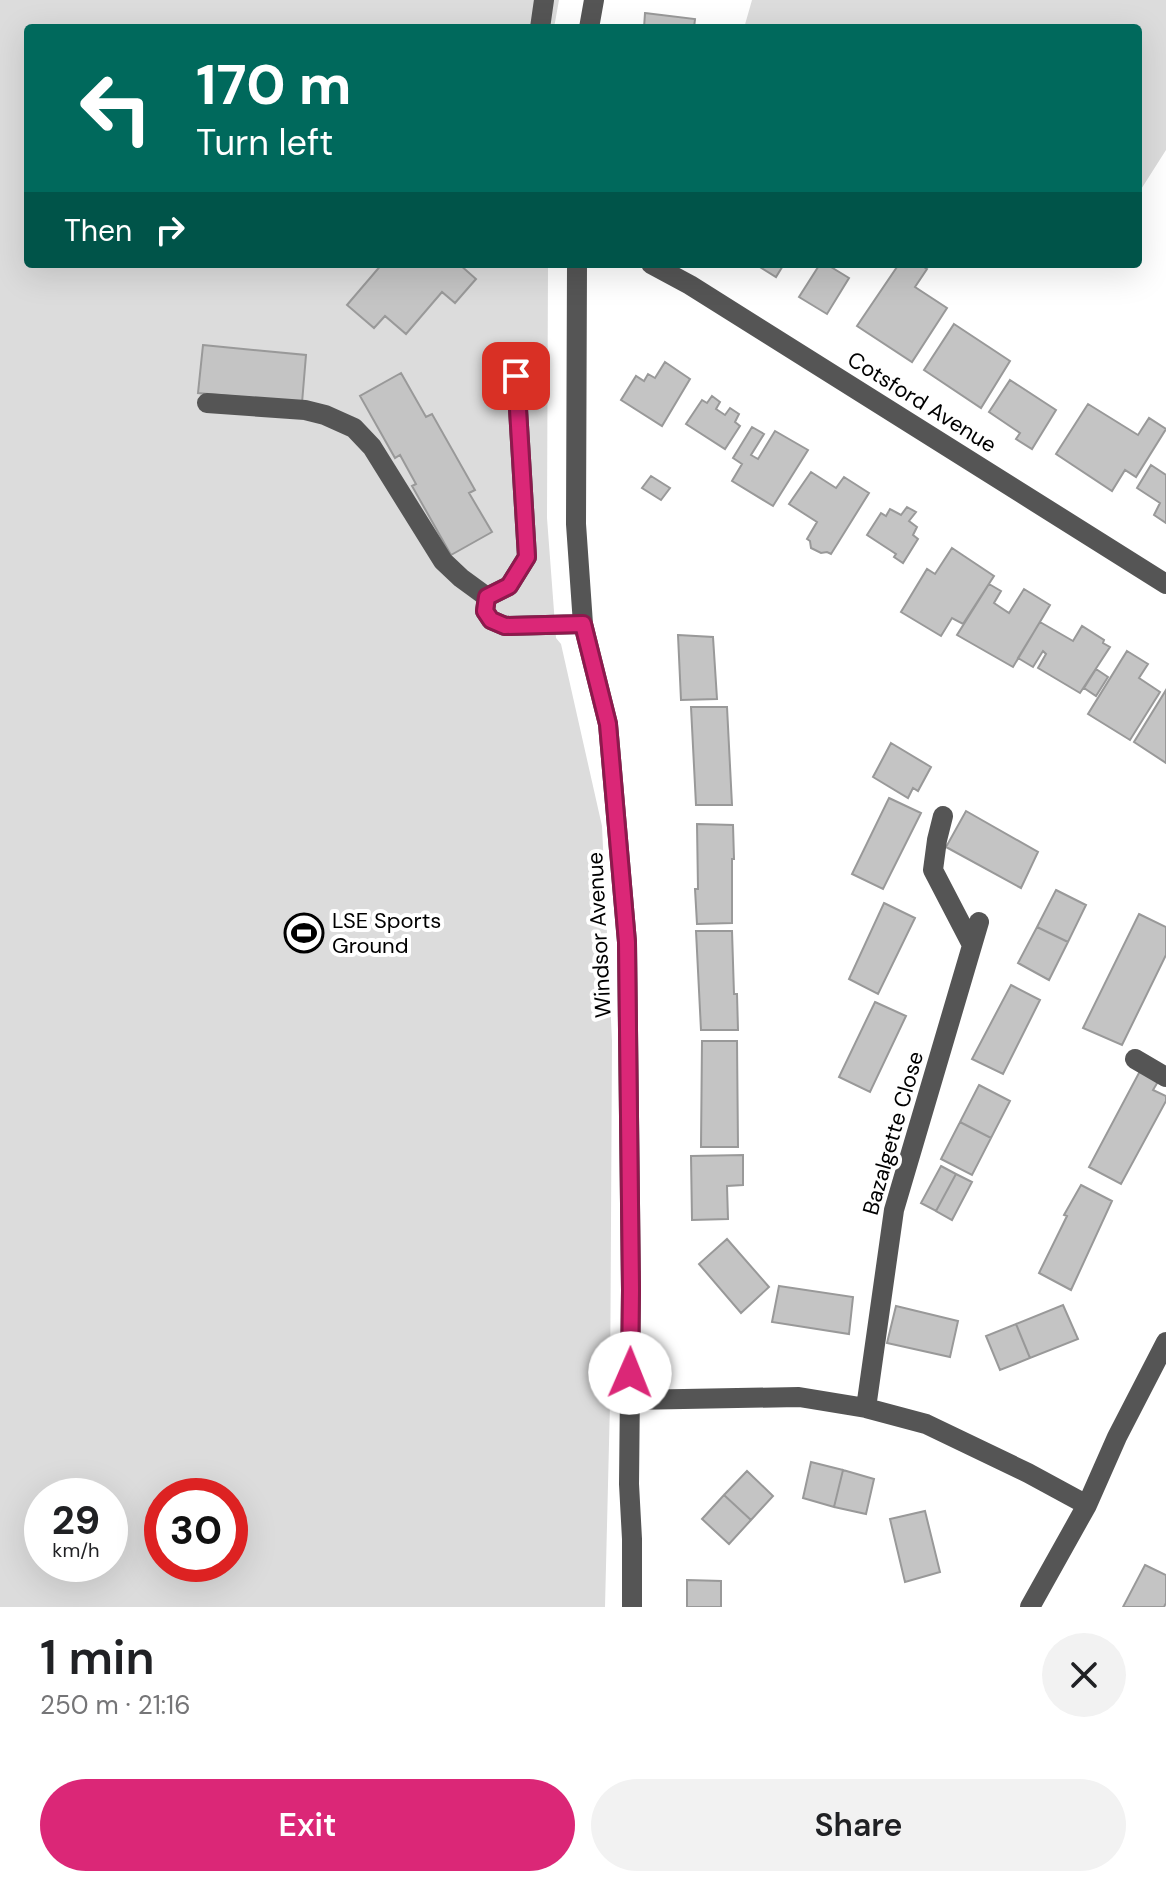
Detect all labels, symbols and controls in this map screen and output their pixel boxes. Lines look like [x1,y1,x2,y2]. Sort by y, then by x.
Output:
text: 170 m [196,48,351,121]
icon: left [64,56,168,160]
text: Turn left [196,119,333,166]
icon: right [148,208,192,252]
text: Then [64,211,132,250]
pin [482,342,550,410]
street label: Cotsford Avenue [842,345,1002,459]
icon: arrive [494,354,538,398]
street label: Windsor Avenue [580,851,618,1019]
place label: LSE Sports Ground [332,906,441,960]
sports icon: LSE Sports Ground [283,912,325,954]
street label: Bazalgette Close [856,1048,930,1218]
position arrow [588,1331,672,1415]
speed limit sign: 30 [144,1478,248,1582]
text: 29 [52,1494,100,1546]
text: km/h [52,1537,100,1563]
text: 1 min [40,1626,155,1689]
button: close [1042,1633,1126,1717]
text: 250 m · 21:16 [40,1688,190,1722]
button: Exit [40,1779,575,1871]
button: Share [591,1779,1126,1871]

